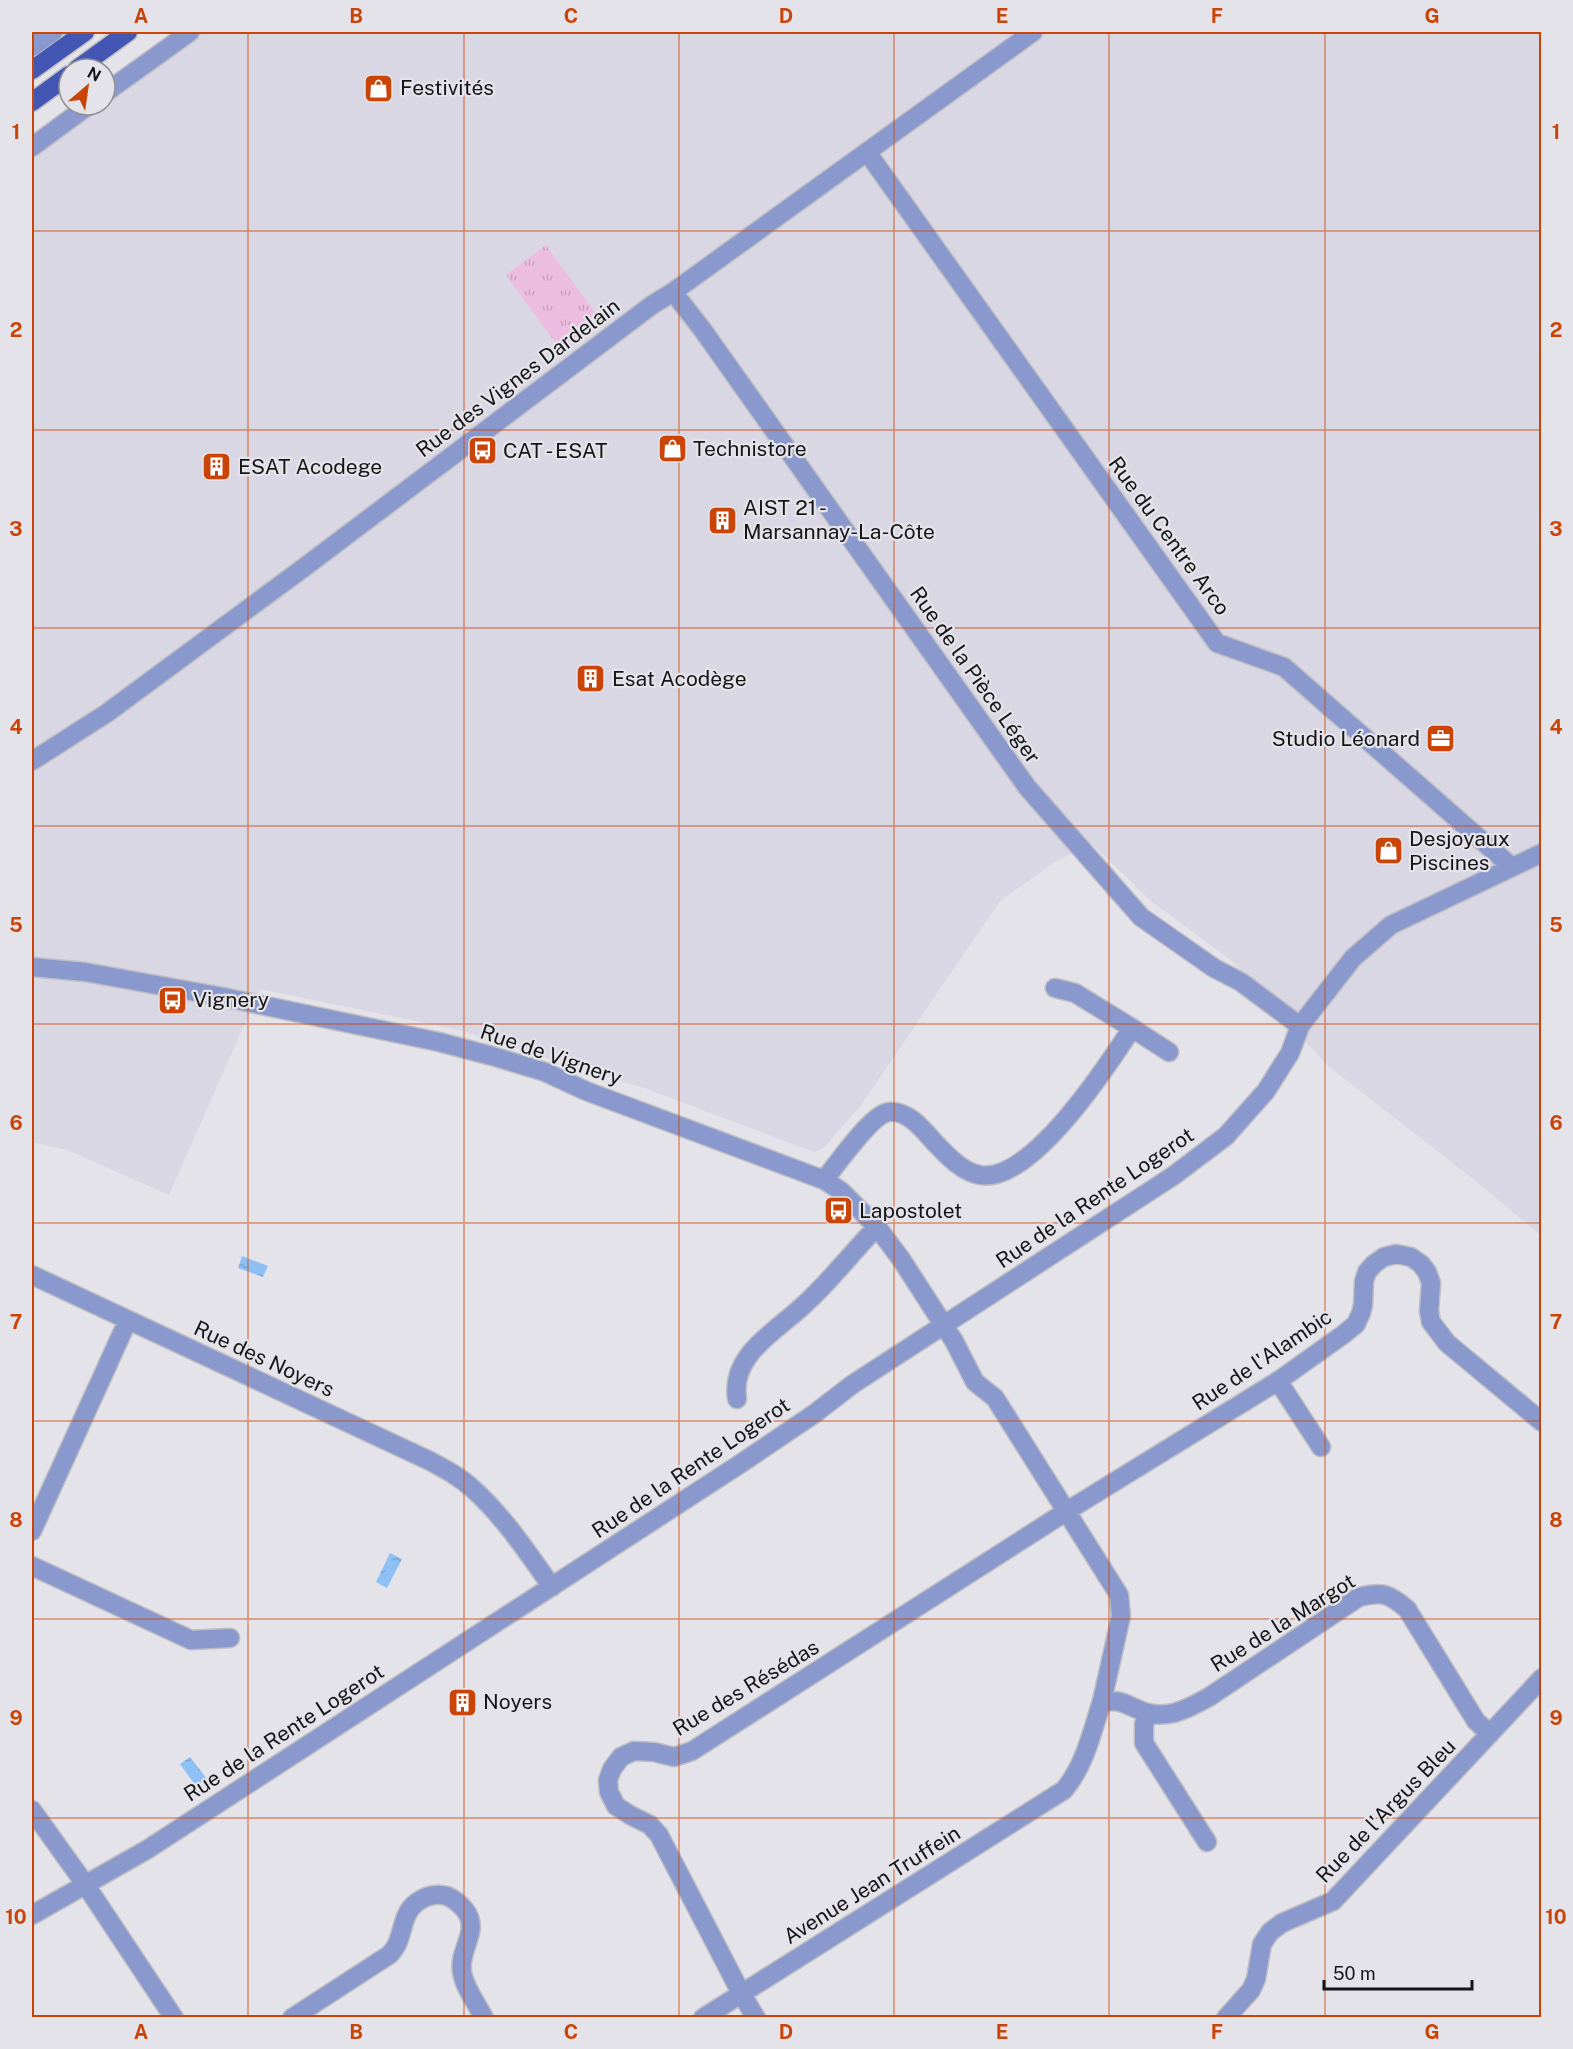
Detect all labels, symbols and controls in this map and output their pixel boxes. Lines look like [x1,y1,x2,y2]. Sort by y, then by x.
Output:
text: A [134,4,148,28]
text: B [349,4,363,28]
text: C [564,4,578,28]
text: D [779,4,793,28]
text: E [996,4,1008,28]
text: F [1211,4,1223,28]
text: G [1424,4,1440,28]
north arrow [57,57,117,117]
text: N [84,63,104,86]
shop icon: Festivités [363,72,395,104]
place label: Festivités [400,75,494,100]
text: 1 [12,120,20,144]
text: 1 [1552,120,1560,144]
street label: Rue des Vignes Dardelain [411,293,624,462]
text: 2 [10,318,22,342]
text: 2 [1550,318,1562,342]
shop icon: Technistore [656,433,688,465]
bus stop icon: CAT - ESAT [466,435,498,467]
place label: Technistore [693,436,807,461]
place label: CAT - ESAT [503,438,607,463]
building icon: ESAT Acodege [201,451,233,483]
street label: Rue du Centre Arco [1103,452,1235,620]
place label: ESAT Acodege [238,454,382,479]
place label: AIST 21 - Marsannay-La-Côte [743,495,935,544]
building icon: AIST 21 - Marsannay-La-Côte [706,504,738,536]
text: 3 [9,517,23,541]
text: 3 [1549,517,1563,541]
street label: Rue de la Pièce Léger [905,581,1046,768]
building icon: Esat Acodège [575,663,607,695]
place label: Esat Acodège [612,666,747,691]
text: 4 [9,715,23,739]
text: 4 [1549,715,1563,739]
office icon: Studio Léonard [1425,723,1457,755]
place label: Studio Léonard [1272,726,1420,751]
place label: Desjoyaux Piscines [1409,826,1510,875]
shop icon: Desjoyaux Piscines [1372,835,1404,867]
text: 5 [9,913,23,937]
text: 5 [1549,913,1563,937]
bus stop icon: Vignery [156,984,188,1016]
place label: Vignery [193,987,269,1012]
street label: Rue de Vignery [477,1019,625,1090]
text: 6 [9,1111,23,1135]
text: 6 [1549,1111,1563,1135]
street label: Rue de la Rente Logerot [991,1122,1198,1273]
bus stop icon: Lapostolet [822,1195,854,1227]
place label: Lapostolet [859,1198,962,1223]
street label: Rue de l'Alambic [1187,1304,1336,1416]
text: 7 [10,1310,22,1334]
text: 7 [1550,1310,1562,1334]
street label: Rue des Noyers [190,1315,338,1402]
street label: Rue de la Rente Logerot [587,1392,794,1543]
text: 8 [9,1508,23,1532]
text: 8 [1549,1508,1563,1532]
street label: Rue de la Margot [1206,1568,1360,1677]
street label: Rue des Résédas [668,1634,823,1741]
street label: Rue de la Rente Logerot [179,1659,388,1807]
building icon: Noyers [446,1686,478,1718]
place label: Noyers [483,1689,552,1714]
text: 9 [9,1706,23,1730]
text: 9 [1549,1706,1563,1730]
street label: Rue de l'Argus Bleu [1311,1734,1461,1888]
street label: Avenue Jean Truffein [779,1820,965,1949]
text: 10 [5,1905,27,1929]
text: 10 [1545,1905,1567,1929]
scale bar [1324,1953,1472,1991]
text: 50 m [1333,1963,1376,1984]
text: A [134,2020,148,2044]
text: B [349,2020,363,2044]
text: C [564,2020,578,2044]
text: D [779,2020,793,2044]
text: E [996,2020,1008,2044]
text: F [1211,2020,1223,2044]
text: G [1424,2020,1440,2044]

